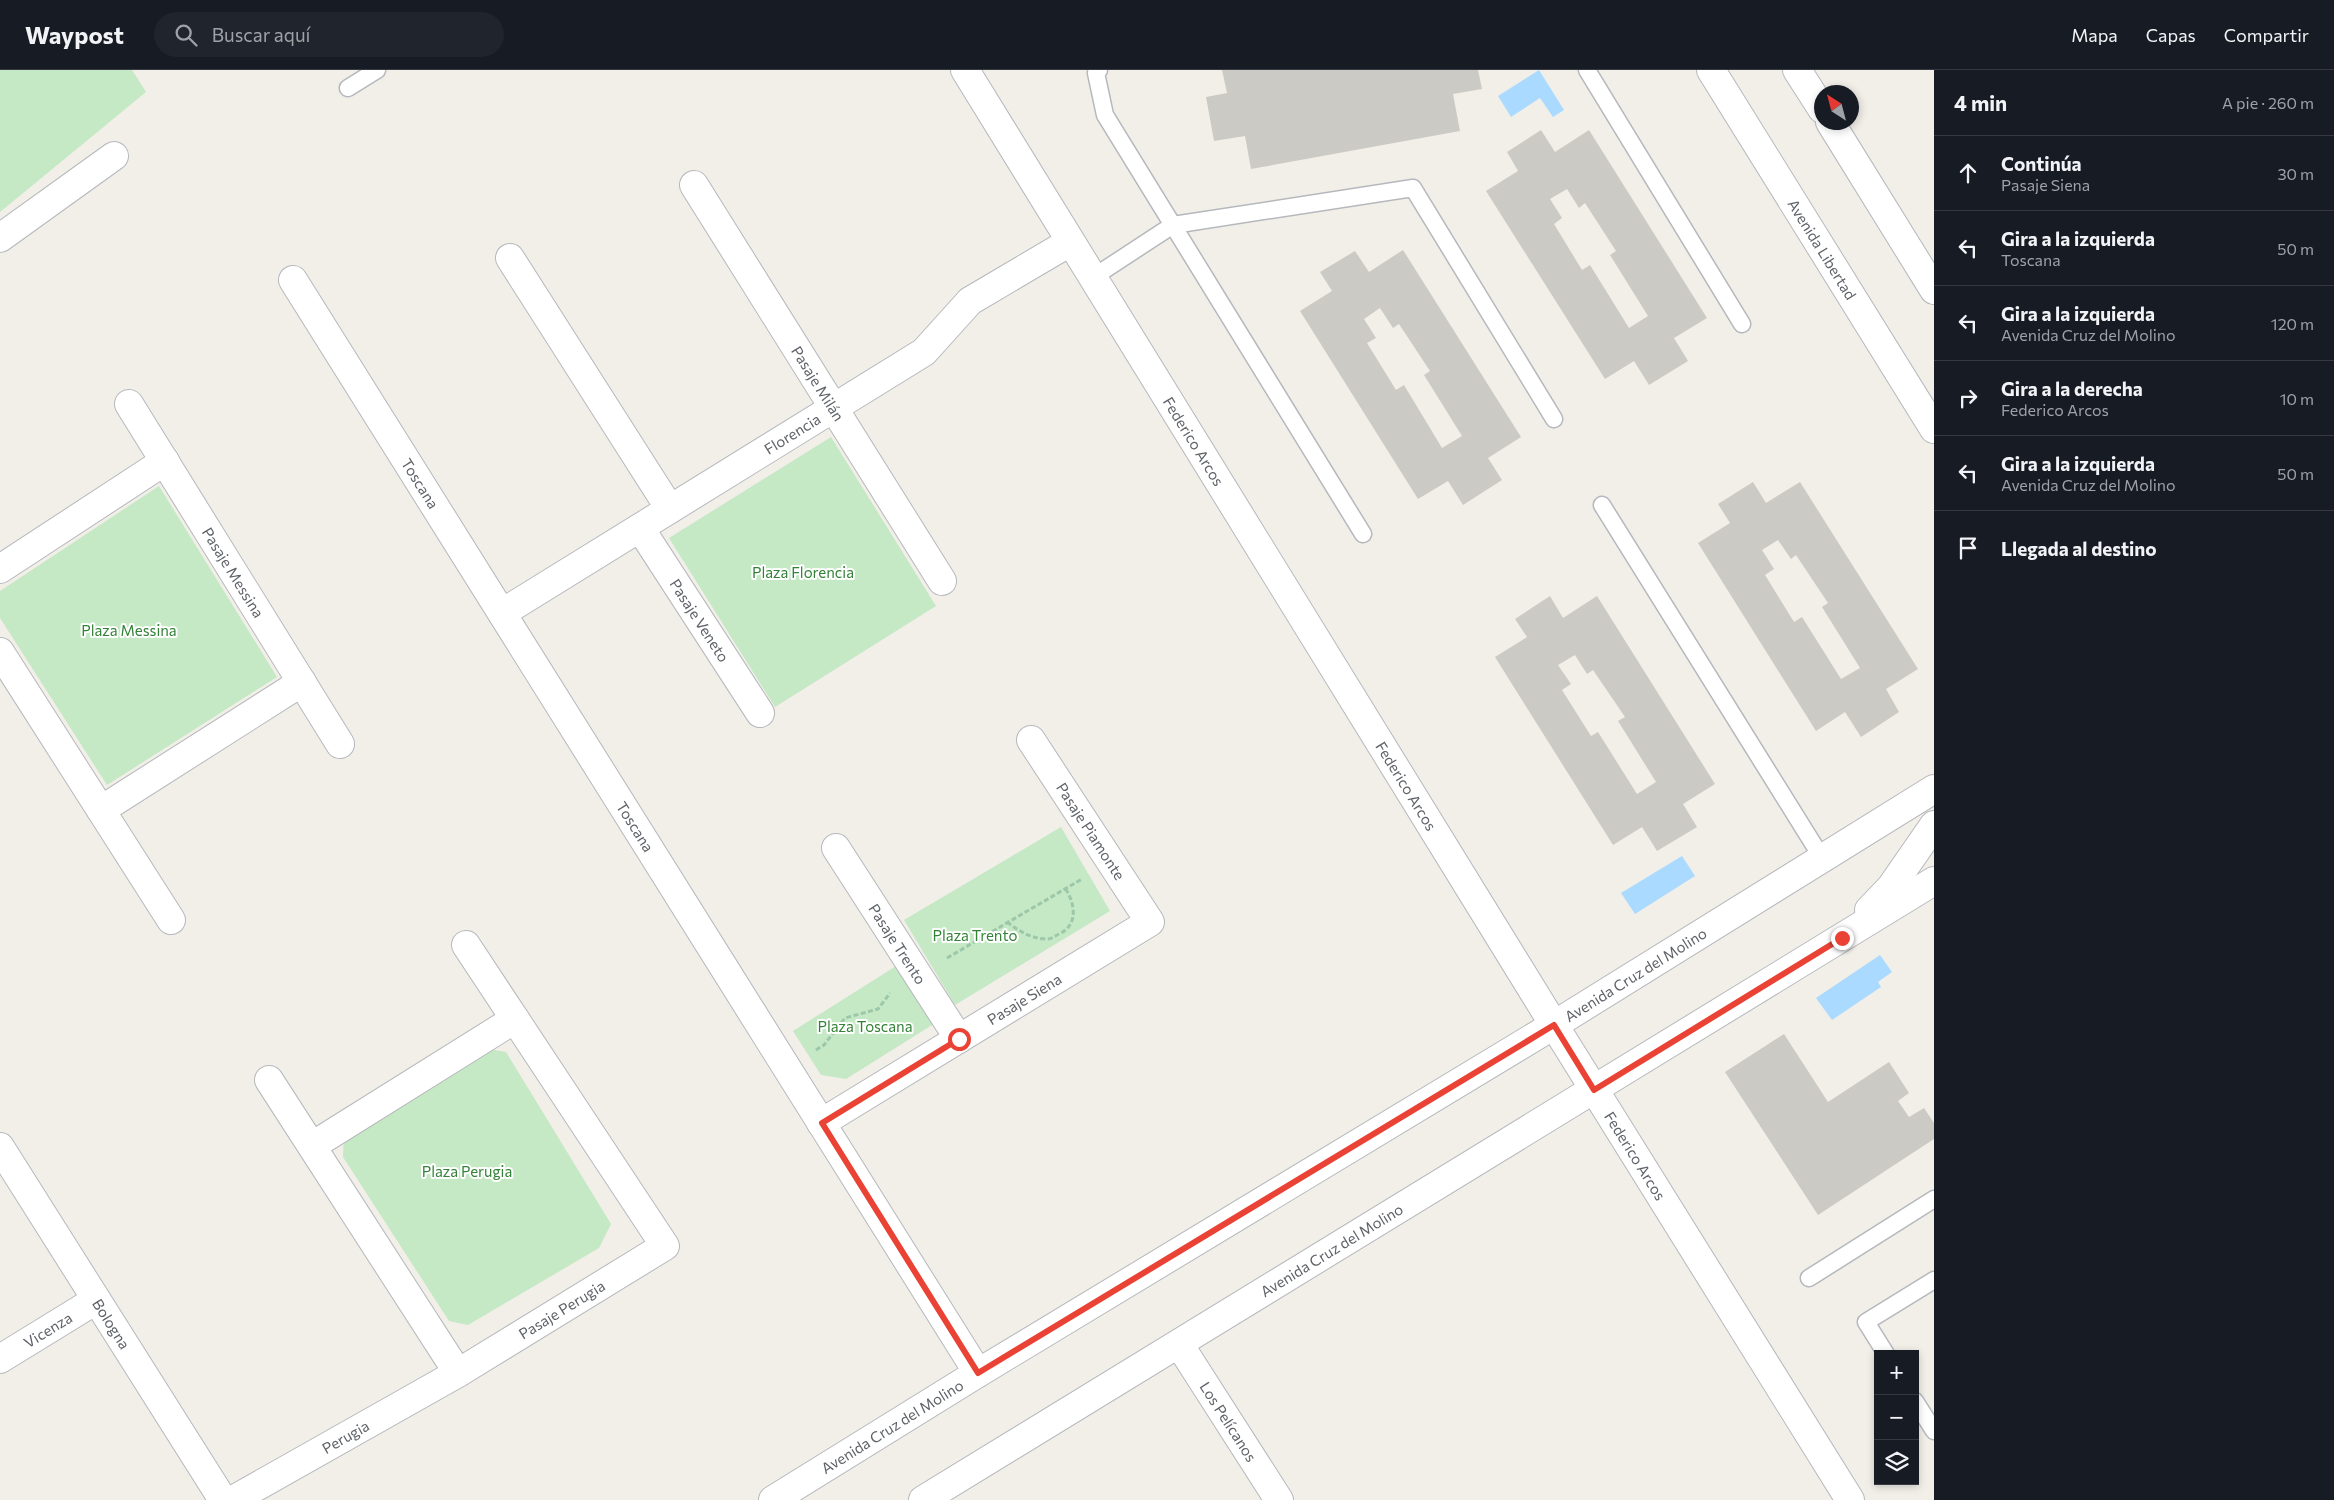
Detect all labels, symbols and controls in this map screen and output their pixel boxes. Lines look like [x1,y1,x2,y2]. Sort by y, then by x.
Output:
search box [154,12,504,57]
text: Waypost [25,20,124,49]
icon: search [172,21,200,49]
text: Buscar aquí [212,23,310,46]
text: Mapa [2071,24,2118,46]
text: Capas [2146,24,2196,46]
text: Compartir [2224,24,2309,46]
north arrow [1814,85,1859,130]
text: 4 min [1954,90,2007,115]
text: A pie · 260 m [2222,93,2314,112]
text: Continúa [2001,152,2082,175]
icon: ahead [1954,159,1982,187]
text: 30 m [2277,164,2314,183]
text: Pasaje Siena [2001,175,2090,194]
street label: Avenida Libertad [1784,196,1860,303]
text: Gira a la izquierda [2001,227,2155,250]
icon: left [1954,234,1982,262]
text: 50 m [2277,239,2314,258]
text: Toscana [2001,250,2061,269]
text: Gira a la izquierda [2001,302,2155,325]
icon: left [1954,309,1982,337]
text: 120 m [2271,314,2314,333]
text: Avenida Cruz del Molino [2001,325,2176,344]
street label: Pasaje Milán [788,343,848,424]
text: Gira a la derecha [2001,377,2143,400]
icon: right [1954,384,1982,412]
text: 10 m [2280,389,2314,408]
street label: Federico Arcos [1160,393,1228,489]
text: Federico Arcos [2001,400,2109,419]
street label: Florencia [761,409,823,458]
text: Gira a la izquierda [2001,452,2155,475]
street label: Toscana [398,455,443,512]
icon: left [1954,459,1982,487]
text: 50 m [2277,464,2314,483]
text: Avenida Cruz del Molino [2001,475,2176,494]
street label: Pasaje Messina [199,524,268,621]
icon: arrive [1954,534,1982,562]
text: Llegada al destino [2001,537,2157,560]
park label: Plaza Florencia [752,563,854,581]
street label: Pasaje Veneto [666,575,733,665]
park label: Plaza Messina [81,621,177,639]
street label: Federico Arcos [1372,738,1441,834]
street label: Pasaje Piamonte [1053,779,1129,883]
street label: Toscana [613,798,658,855]
street label: Pasaje Trento [865,900,930,988]
street label: Avenida Cruz del Molino [1561,924,1710,1025]
park label: Plaza Trento [933,926,1017,944]
route end [1831,927,1854,950]
street label: Pasaje Siena [984,969,1064,1028]
park label: Plaza Toscana [817,1017,913,1035]
route start [948,1028,971,1051]
street label: Federico Arcos [1601,1108,1670,1203]
park label: Plaza Perugia [422,1162,512,1180]
street label: Avenida Cruz del Molino [1257,1199,1406,1300]
street label: Pasaje Perugia [515,1276,608,1343]
street label: Bologna [89,1295,134,1352]
street label: Vicenza [20,1308,75,1351]
map controls [1874,1350,1919,1485]
button: + [1874,1350,1919,1395]
street label: Avenida Cruz del Molino [818,1375,966,1477]
street label: Los Pelícanos [1196,1378,1261,1465]
button: − [1874,1395,1919,1440]
street label: Perugia [319,1416,372,1457]
button: layers [1874,1440,1919,1485]

